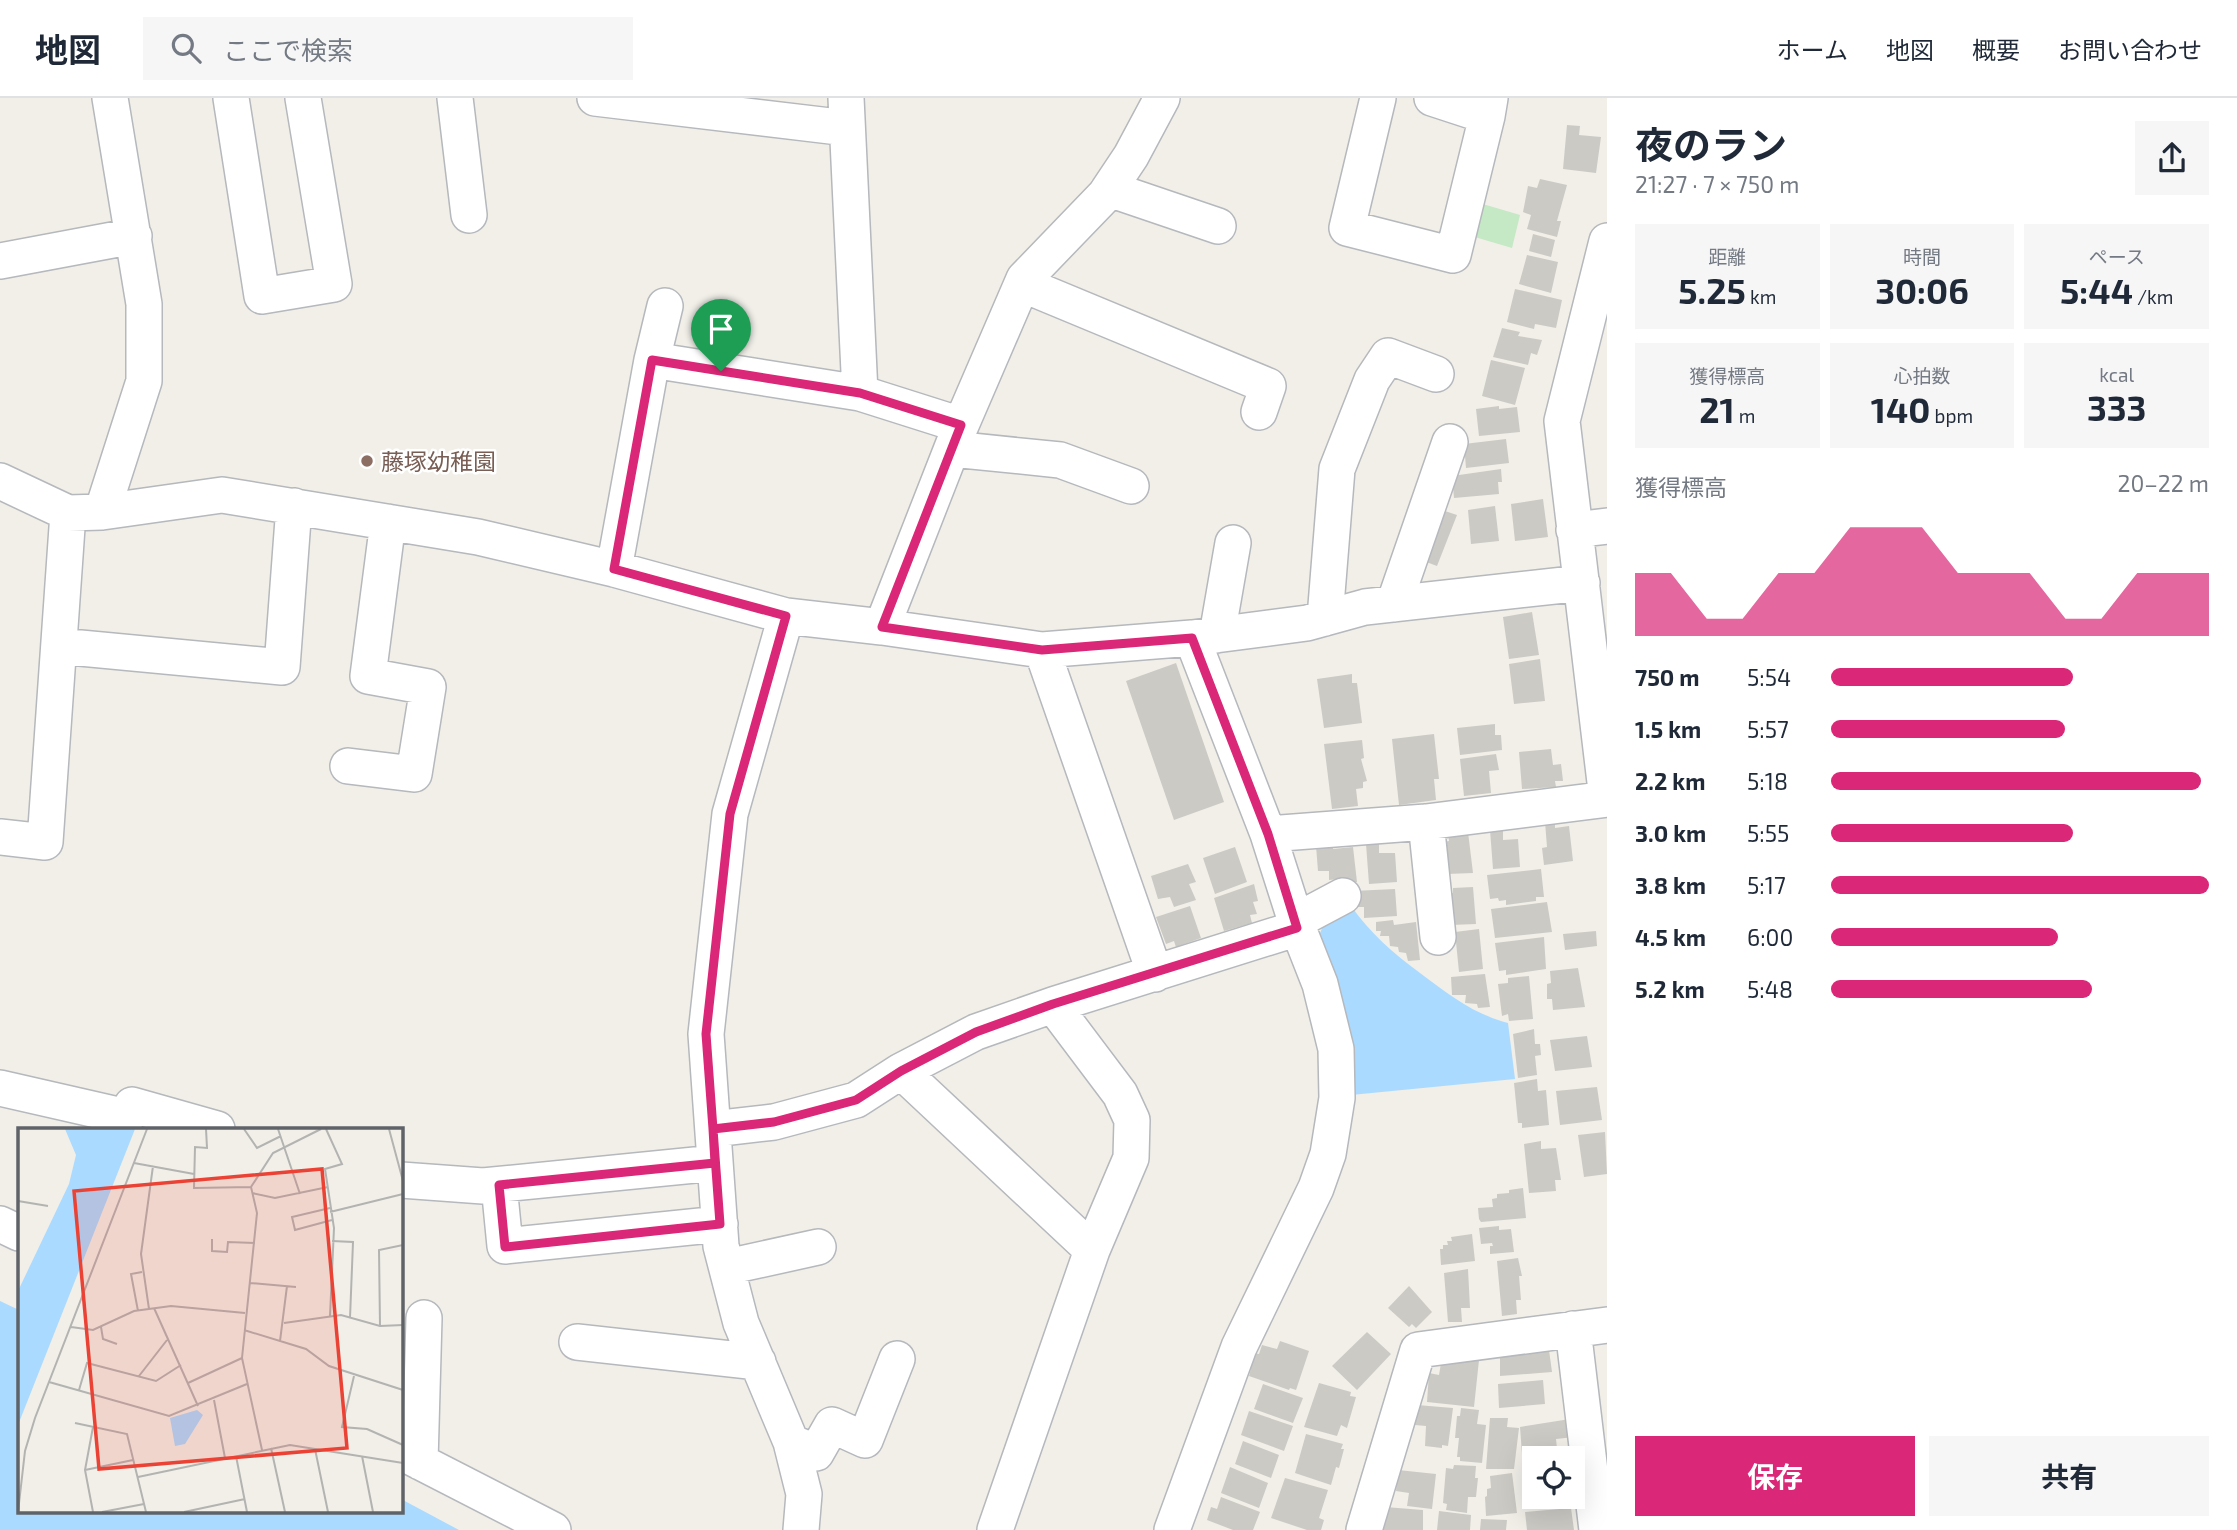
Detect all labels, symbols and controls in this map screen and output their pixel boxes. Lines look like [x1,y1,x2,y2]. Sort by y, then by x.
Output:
search box [143,17,633,80]
text: 地図 [35,29,101,69]
icon: search [167,29,205,67]
text: ここで検索 [223,34,353,65]
text: ホーム [1777,35,1848,64]
text: 地図 [1886,35,1934,64]
text: 概要 [1972,35,2020,64]
text: お問い合わせ [2058,35,2202,64]
text: 夜のラン [1635,121,1787,167]
button: share [2135,121,2209,195]
text: 21:27 · 7 × 750 m [1635,170,1799,198]
text: 距離 [1708,245,1746,268]
text: 時間 [1903,245,1941,268]
text: ペース [2089,245,2145,268]
text: 5.25 [1678,269,1746,311]
text: 30:06 [1875,269,1969,311]
text: 5:44 [2060,269,2133,311]
text: km [1746,285,1776,308]
text: /km [2133,285,2173,308]
pin [691,299,751,371]
icon: arrive [702,310,740,348]
text: kcal [2099,363,2134,386]
text: 獲得標高 [1689,364,1765,387]
text: 心拍数 [1893,364,1951,387]
text: 333 [2087,386,2146,428]
text: 21 [1699,388,1735,430]
text: 140 [1871,388,1930,430]
text: m [1735,404,1756,427]
text: bpm [1930,404,1973,427]
place label: 藤塚幼稚園 [381,447,496,475]
marker: 藤塚幼稚園 [359,453,375,469]
text: 20–22 m [2117,469,2209,497]
text: 獲得標高 [1635,473,1727,501]
text: 750 m [1635,663,1700,691]
text: 5:54 [1747,663,1791,691]
text: 1.5 km [1635,715,1701,743]
text: 5:57 [1747,715,1789,743]
text: 2.2 km [1635,767,1705,795]
text: 5:18 [1747,767,1788,795]
text: 3.0 km [1635,819,1706,847]
text: 5:55 [1747,819,1789,847]
text: 3.8 km [1635,871,1706,899]
text: 5:17 [1747,871,1786,899]
text: 4.5 km [1635,923,1706,951]
text: 6:00 [1747,923,1793,951]
text: 5.2 km [1635,975,1705,1003]
text: 5:48 [1747,975,1793,1003]
inset map [18,1128,402,1512]
button: 保存 [1635,1436,1915,1516]
button: 共有 [1929,1436,2209,1516]
map controls [1522,1446,1585,1509]
button: locate [1522,1446,1585,1509]

